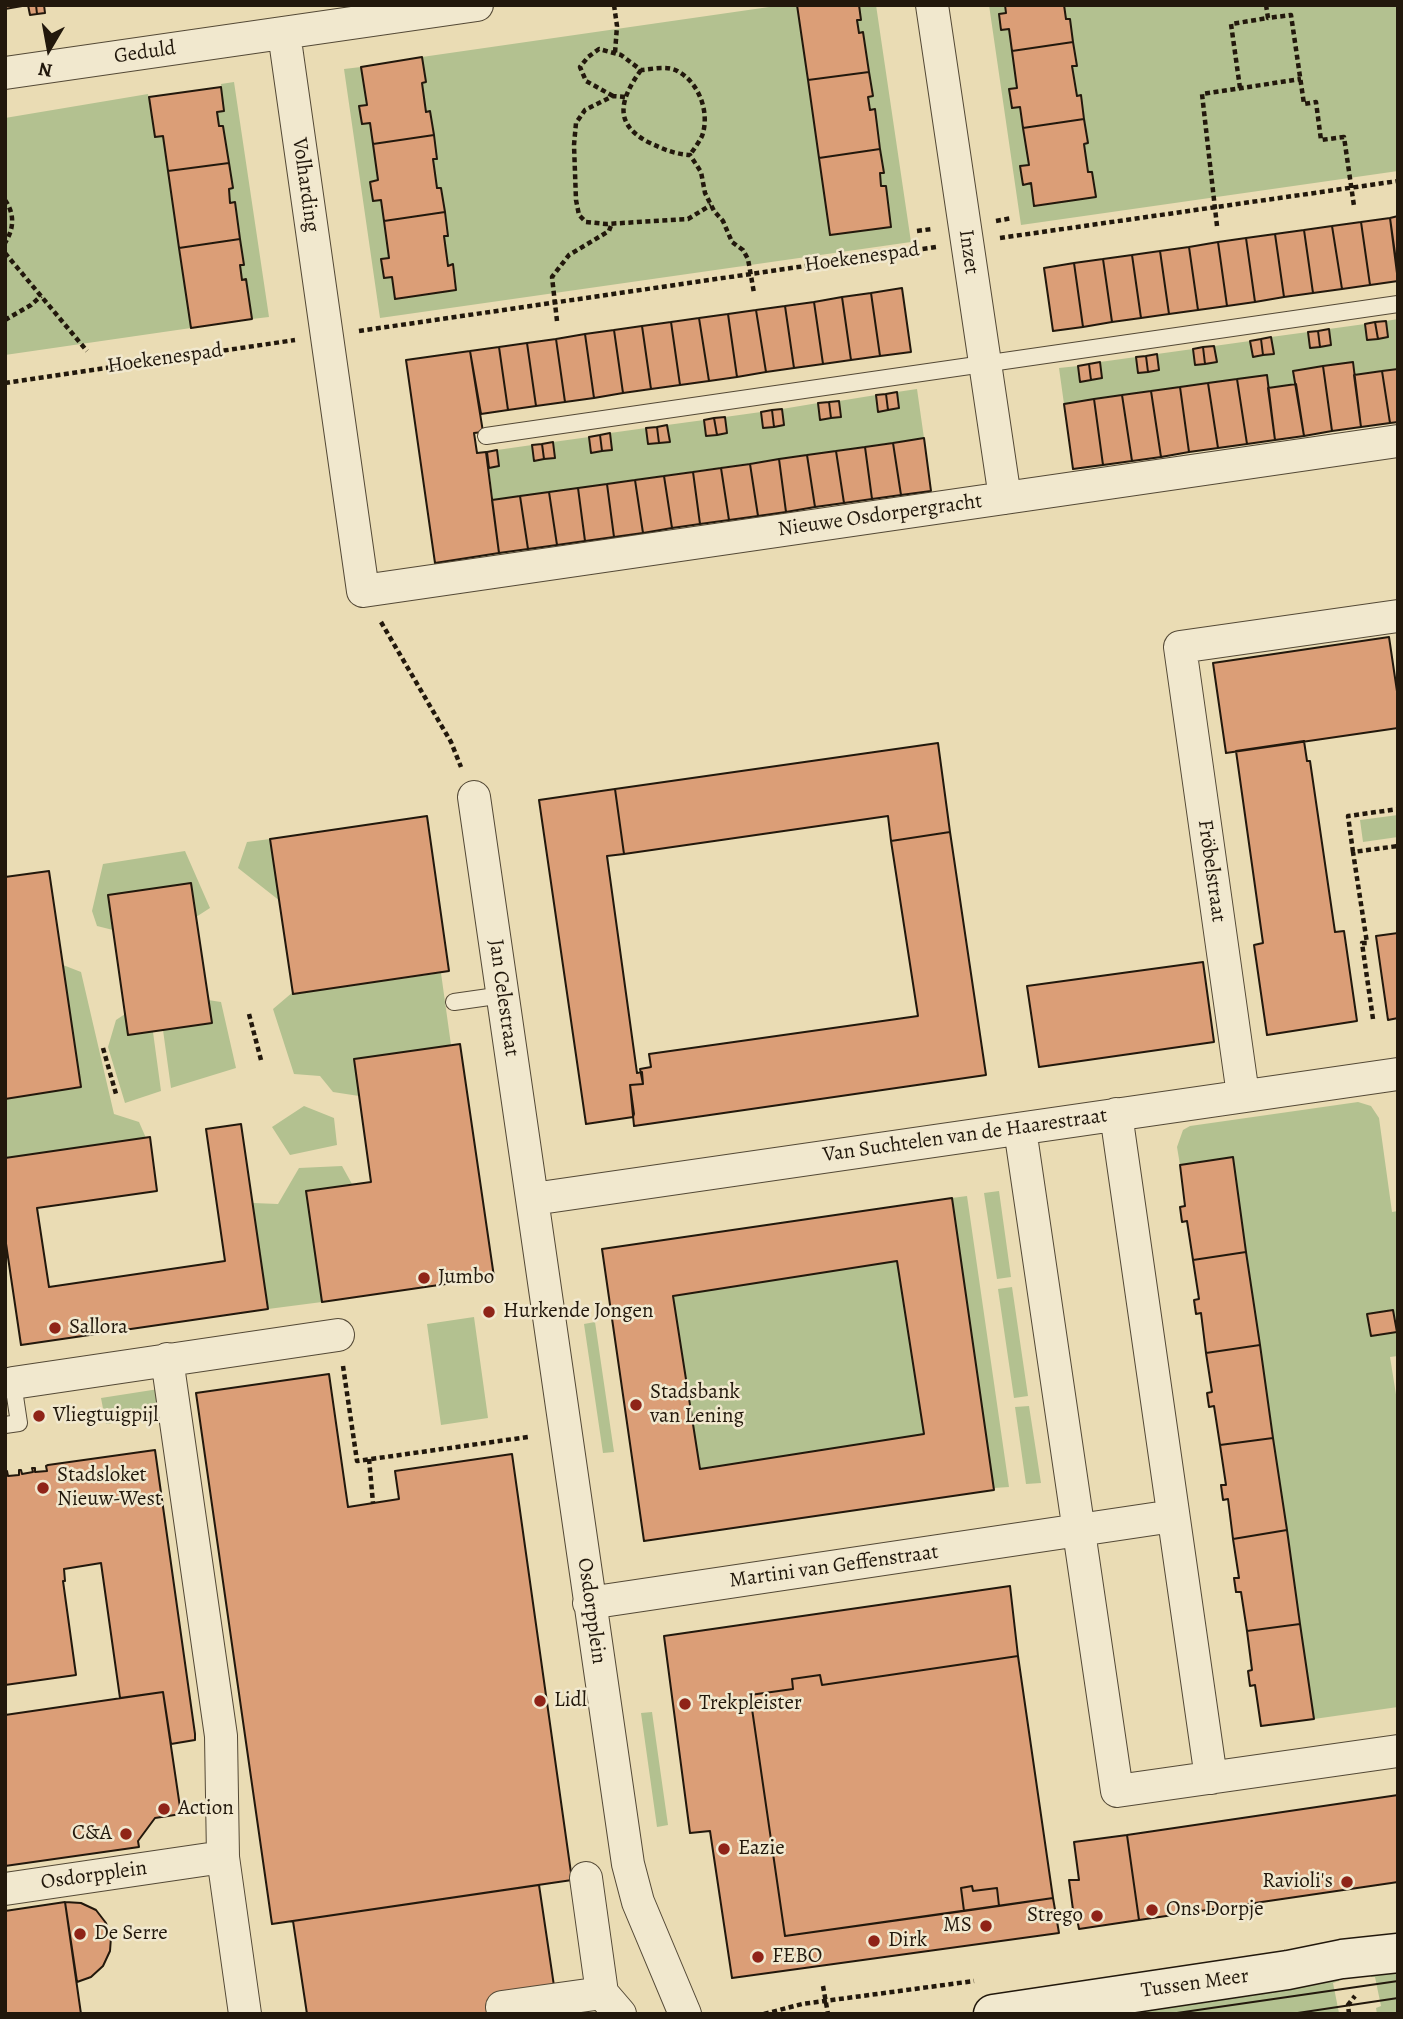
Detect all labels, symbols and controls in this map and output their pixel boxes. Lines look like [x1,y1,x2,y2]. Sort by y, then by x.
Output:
north arrow [14,14,84,84]
street label: Geduld [113,36,177,70]
text: N [36,56,54,84]
street label: Volharding [286,136,324,234]
street label: Inzet [952,228,984,276]
street label: Hoekenespad [803,237,921,279]
street label: Hoekenespad [106,338,224,380]
street label: Nieuwe Osdorpergracht [776,489,984,543]
street label: Fröbelstraat [1191,818,1231,924]
street label: Jan Celestraat [482,938,524,1058]
street label: Van Suchtelen van de Haarestraat [821,1104,1109,1168]
place label: Jumbo [438,1265,494,1291]
marker: Jumbo [416,1270,432,1286]
place label: Hurkende Jongen [503,1299,653,1325]
marker: Hurkende Jongen [481,1304,497,1320]
place label: Sallora [69,1315,128,1341]
marker: Sallora [47,1320,63,1336]
place label: Stadsbank van Lening [650,1380,744,1430]
marker: Stadsbank van Lening [628,1397,644,1413]
place label: Vliegtuigpijl [53,1403,158,1429]
marker: Vliegtuigpijl [31,1408,47,1424]
place label: Stadsloket Nieuw-West [57,1463,162,1513]
marker: Stadsloket Nieuw-West [35,1480,51,1496]
street label: Martini van Geffenstraat [728,1540,940,1594]
street label: Osdorpplein [571,1556,611,1666]
place label: Lidl [554,1688,587,1714]
place label: Trekpleister [699,1691,802,1717]
marker: Lidl [532,1693,548,1709]
marker: Trekpleister [677,1696,693,1712]
place label: Action [178,1796,234,1822]
marker: Action [156,1801,172,1817]
place label: C&A [72,1821,112,1847]
marker: C&A [118,1826,134,1842]
place label: Eazie [738,1836,785,1862]
marker: Eazie [716,1841,732,1857]
street label: Osdorpplein [39,1856,149,1896]
place label: Ravioli's [1262,1869,1333,1895]
marker: Ravioli's [1339,1874,1355,1890]
place label: Ons Dorpje [1166,1897,1264,1923]
marker: Ons Dorpje [1144,1902,1160,1918]
place label: Strego [1027,1903,1083,1929]
marker: Strego [1089,1908,1105,1924]
place label: MS [943,1913,972,1939]
marker: MS [978,1918,994,1934]
place label: De Serre [94,1921,168,1947]
marker: De Serre [72,1926,88,1942]
place label: Dirk [888,1928,927,1954]
marker: Dirk [866,1933,882,1949]
place label: FEBO [772,1944,822,1970]
marker: FEBO [750,1949,766,1965]
street label: Tussen Meer [1140,1964,1250,2004]

